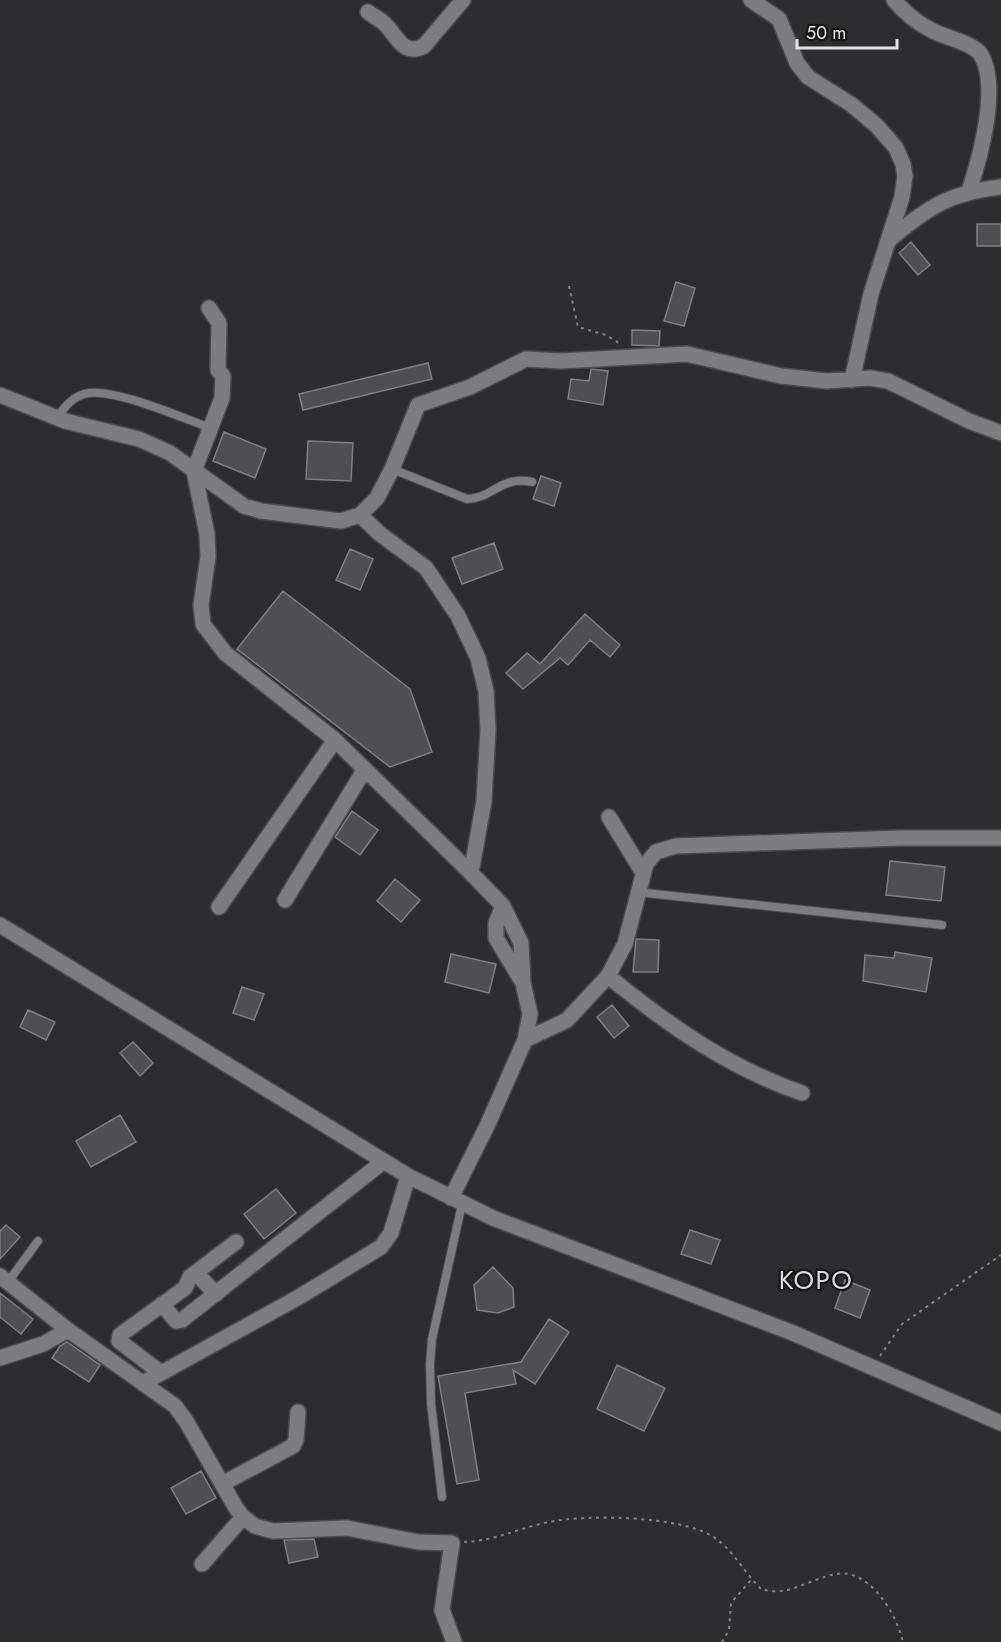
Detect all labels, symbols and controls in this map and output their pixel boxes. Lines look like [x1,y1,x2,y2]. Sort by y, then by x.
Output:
scale bar [797,12,898,50]
text: 50 m [806,20,846,46]
district label: KOPO [779,1261,853,1299]

